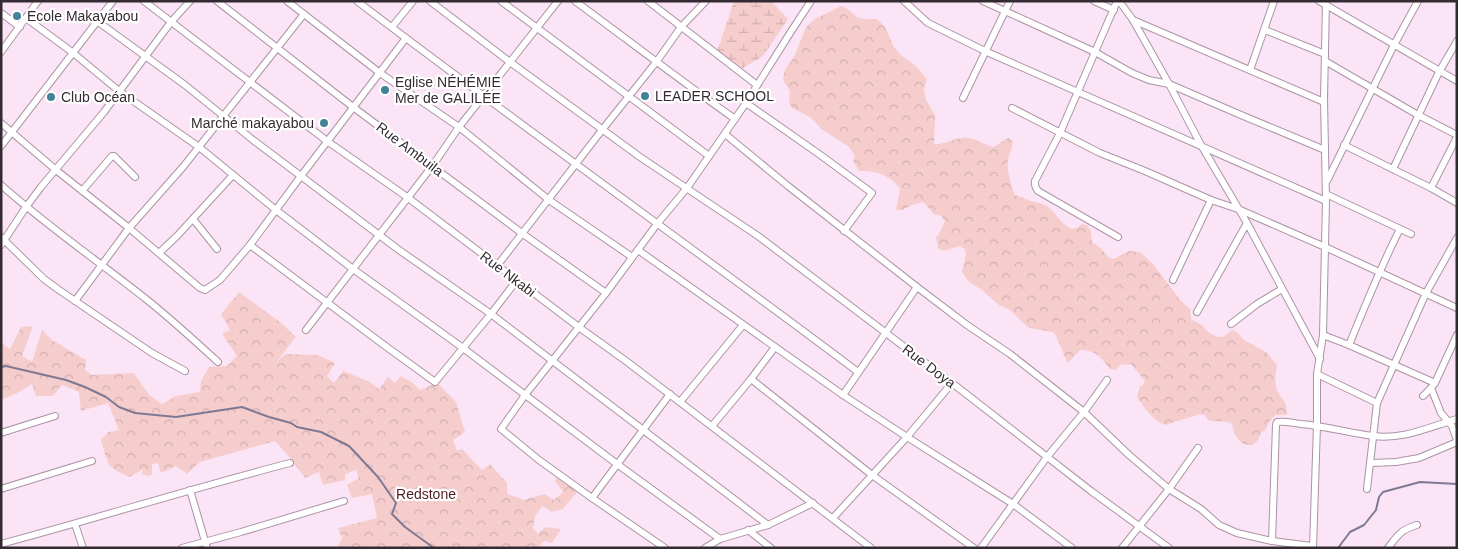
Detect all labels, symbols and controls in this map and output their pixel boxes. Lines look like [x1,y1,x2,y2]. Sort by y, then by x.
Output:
place label: Ecole Makayabou [27,8,138,24]
marker: Ecole Makayabou [11,10,23,22]
place label: Eglise NÉHÉMIE Mer de GALILÉE [395,74,501,106]
marker: Eglise NÉHÉMIE Mer de GALILÉE [379,84,391,96]
place label: LEADER SCHOOL [655,88,774,104]
place label: Club Océan [61,89,135,105]
marker: LEADER SCHOOL [639,90,651,102]
marker: Club Océan [45,91,57,103]
place label: Marché makayabou [191,115,314,131]
marker: Marché makayabou [318,117,330,129]
street label: Rue Ambuila [373,119,447,179]
street label: Rue Nkabi [477,248,539,300]
street label: Rue Doya [899,341,959,391]
park label: Redstone [396,486,456,502]

